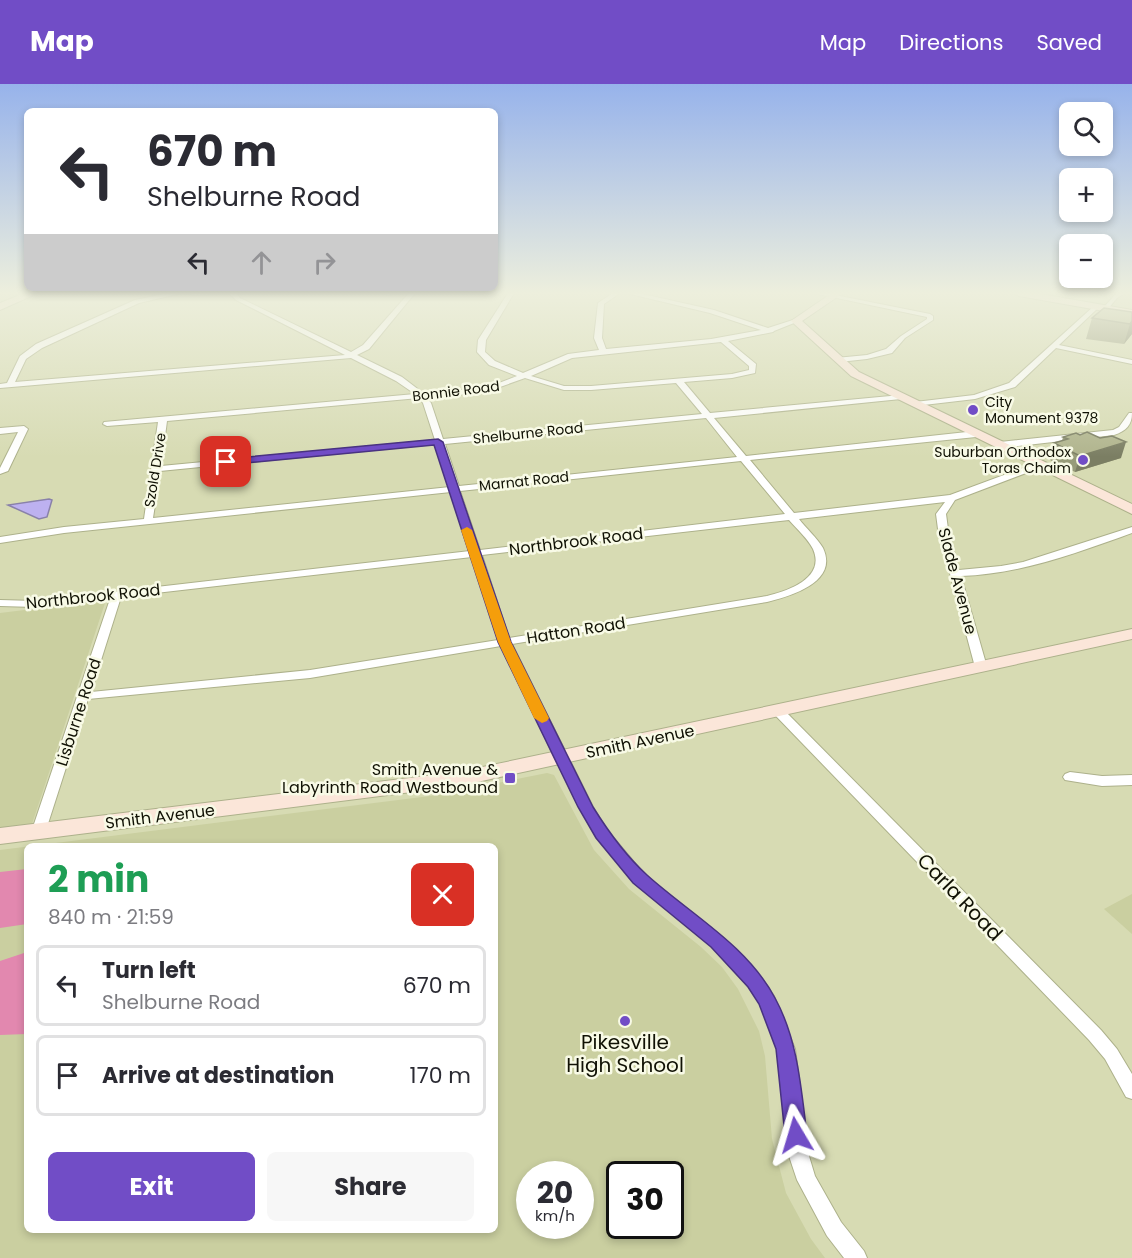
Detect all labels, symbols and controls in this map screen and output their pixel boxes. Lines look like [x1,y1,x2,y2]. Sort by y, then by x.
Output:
text: Map [30,22,94,61]
text: Map [820,28,866,57]
text: Directions [899,28,1003,57]
text: Saved [1036,28,1102,57]
map controls [1059,102,1113,288]
button: search [1059,102,1113,156]
text: 670 m [147,122,277,181]
icon: left [48,132,126,210]
button: + [1059,168,1113,222]
text: Shelburne Road [147,178,361,215]
button: − [1059,234,1113,288]
icon: left [182,246,215,279]
icon: ahead [245,246,278,279]
icon: right [308,246,341,279]
street label: Bonnie Road [411,376,501,406]
place label: City Monument 9378 [985,392,1099,428]
marker: City Monument 9378 [966,403,980,417]
street label: Shelburne Road [472,417,584,449]
street label: Szold Drive [139,431,171,509]
pin [200,436,251,487]
place label: Suburban Orthodox Toras Chaim [934,442,1071,478]
icon: arrive [209,445,242,478]
marker: Suburban Orthodox Toras Chaim [1076,453,1090,467]
street label: Marnat Road [478,466,570,496]
street label: Northbrook Road [508,522,644,561]
street label: Slade Avenue [932,525,983,637]
street label: Northbrook Road [25,578,161,615]
street label: Hatton Road [525,611,627,650]
street label: Lisburne Road [50,655,107,769]
street label: Smith Avenue [584,719,696,764]
place label: Smith Avenue & Labyrinth Road Westbound [282,758,498,799]
marker: Smith Avenue & Labyrinth Road Westbound [503,771,517,785]
street label: Smith Avenue [104,798,216,835]
street label: Carla Road [911,847,1009,947]
text: 2 min [48,854,149,905]
button: close [411,863,474,926]
text: 840 m · 21:59 [48,903,174,931]
text: Turn left [102,955,196,986]
icon: left [51,969,84,1002]
text: 670 m [403,970,471,1001]
text: Shelburne Road [102,988,260,1016]
marker: Pikesville High School [618,1014,632,1028]
place label: Pikesville High School [566,1028,684,1079]
icon: arrive [51,1059,84,1092]
text: Arrive at destination [102,1060,334,1091]
text: 170 m [410,1060,471,1091]
position arrow [764,1103,828,1167]
button: Exit [48,1152,255,1221]
button: Share [267,1152,474,1221]
speed limit sign: 30 [606,1161,684,1239]
text: 20 [537,1171,573,1214]
text: km/h [535,1205,575,1226]

